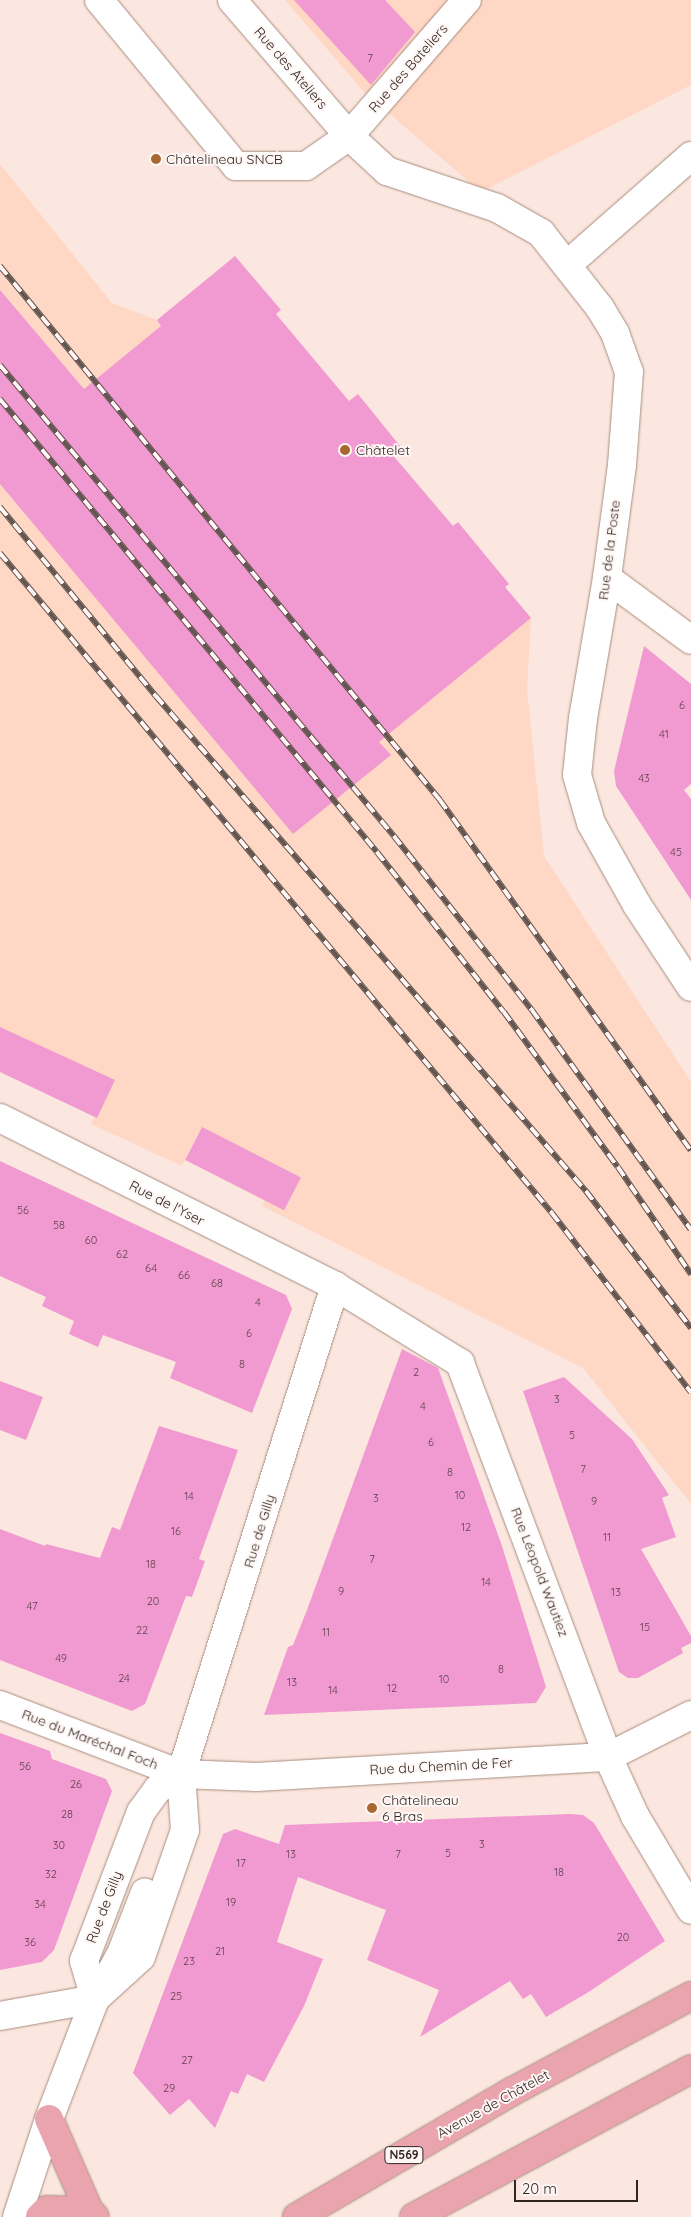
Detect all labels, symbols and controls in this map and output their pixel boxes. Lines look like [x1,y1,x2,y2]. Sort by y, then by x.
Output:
street label: Rue des Bateliers [365,20,451,116]
street label: Rue des Ateliers [251,23,331,113]
house number: 7 [367,51,373,65]
place label: Châtelineau SNCB [166,151,283,167]
marker: Châtelineau SNCB [150,153,162,165]
place label: Châtelet [356,442,410,458]
marker: Châtelet [338,443,352,457]
street label: Rue de la Poste [595,499,623,601]
house number: 6 [679,698,685,712]
house number: 41 [659,727,669,741]
house number: 43 [638,771,650,785]
house number: 45 [670,845,682,859]
street label: Rue de l'Yser [127,1177,207,1229]
house number: 56 [17,1203,29,1217]
house number: 58 [53,1218,65,1232]
house number: 60 [85,1233,97,1247]
house number: 62 [116,1247,128,1261]
house number: 64 [145,1261,157,1275]
house number: 66 [178,1268,190,1282]
house number: 68 [211,1276,223,1290]
house number: 4 [255,1295,261,1309]
house number: 6 [246,1326,252,1340]
house number: 8 [239,1357,245,1371]
house number: 2 [413,1365,419,1379]
house number: 3 [554,1392,560,1406]
house number: 4 [420,1399,426,1413]
house number: 5 [569,1428,575,1442]
house number: 6 [428,1435,434,1449]
house number: 7 [580,1462,586,1476]
house number: 8 [447,1465,453,1479]
house number: 10 [455,1488,465,1502]
house number: 14 [184,1489,194,1503]
house number: 3 [373,1491,379,1505]
street label: Rue de Gilly [240,1492,278,1570]
house number: 9 [591,1494,597,1508]
street label: Rue Léopold Wautiez [508,1505,572,1639]
house number: 12 [461,1520,471,1534]
house number: 16 [171,1524,181,1538]
house number: 11 [603,1530,611,1544]
house number: 7 [369,1552,375,1566]
house number: 18 [146,1557,156,1571]
house number: 14 [481,1575,491,1589]
house number: 9 [338,1584,344,1598]
house number: 13 [611,1585,621,1599]
house number: 20 [147,1594,159,1608]
house number: 47 [26,1599,38,1613]
house number: 15 [640,1620,650,1634]
house number: 22 [136,1623,148,1637]
house number: 11 [322,1625,330,1639]
house number: 49 [55,1651,67,1665]
house number: 8 [498,1662,504,1676]
house number: 24 [118,1671,130,1685]
house number: 10 [439,1672,449,1686]
house number: 13 [287,1675,297,1689]
house number: 12 [387,1681,397,1695]
house number: 14 [328,1683,338,1697]
street label: Rue du Maréchal Foch [19,1705,161,1773]
street label: Rue du Chemin de Fer [369,1754,513,1778]
house number: 56 [19,1759,31,1773]
house number: 26 [70,1777,82,1791]
place label: Châtelineau 6 Bras [382,1792,459,1824]
marker: Châtelineau 6 Bras [366,1802,378,1814]
house number: 28 [61,1807,73,1821]
house number: 3 [479,1837,485,1851]
house number: 30 [53,1838,65,1852]
house number: 5 [445,1846,451,1860]
house number: 13 [286,1847,296,1861]
house number: 7 [395,1847,401,1861]
house number: 17 [236,1856,246,1870]
house number: 18 [554,1865,564,1879]
house number: 32 [45,1867,57,1881]
street label: Rue de Gilly [83,1868,125,1946]
house number: 19 [226,1895,236,1909]
house number: 34 [34,1897,46,1911]
house number: 20 [617,1930,629,1944]
house number: 36 [24,1935,36,1949]
house number: 21 [215,1944,225,1958]
house number: 23 [183,1954,195,1968]
house number: 25 [170,1989,182,2003]
house number: 27 [181,2053,193,2067]
street label: Avenue de Châtelet [434,2066,552,2142]
house number: 29 [163,2081,175,2095]
road number: N569 [384,2146,424,2164]
scale bar [516,2170,640,2202]
text: 20 m [522,2179,557,2198]

